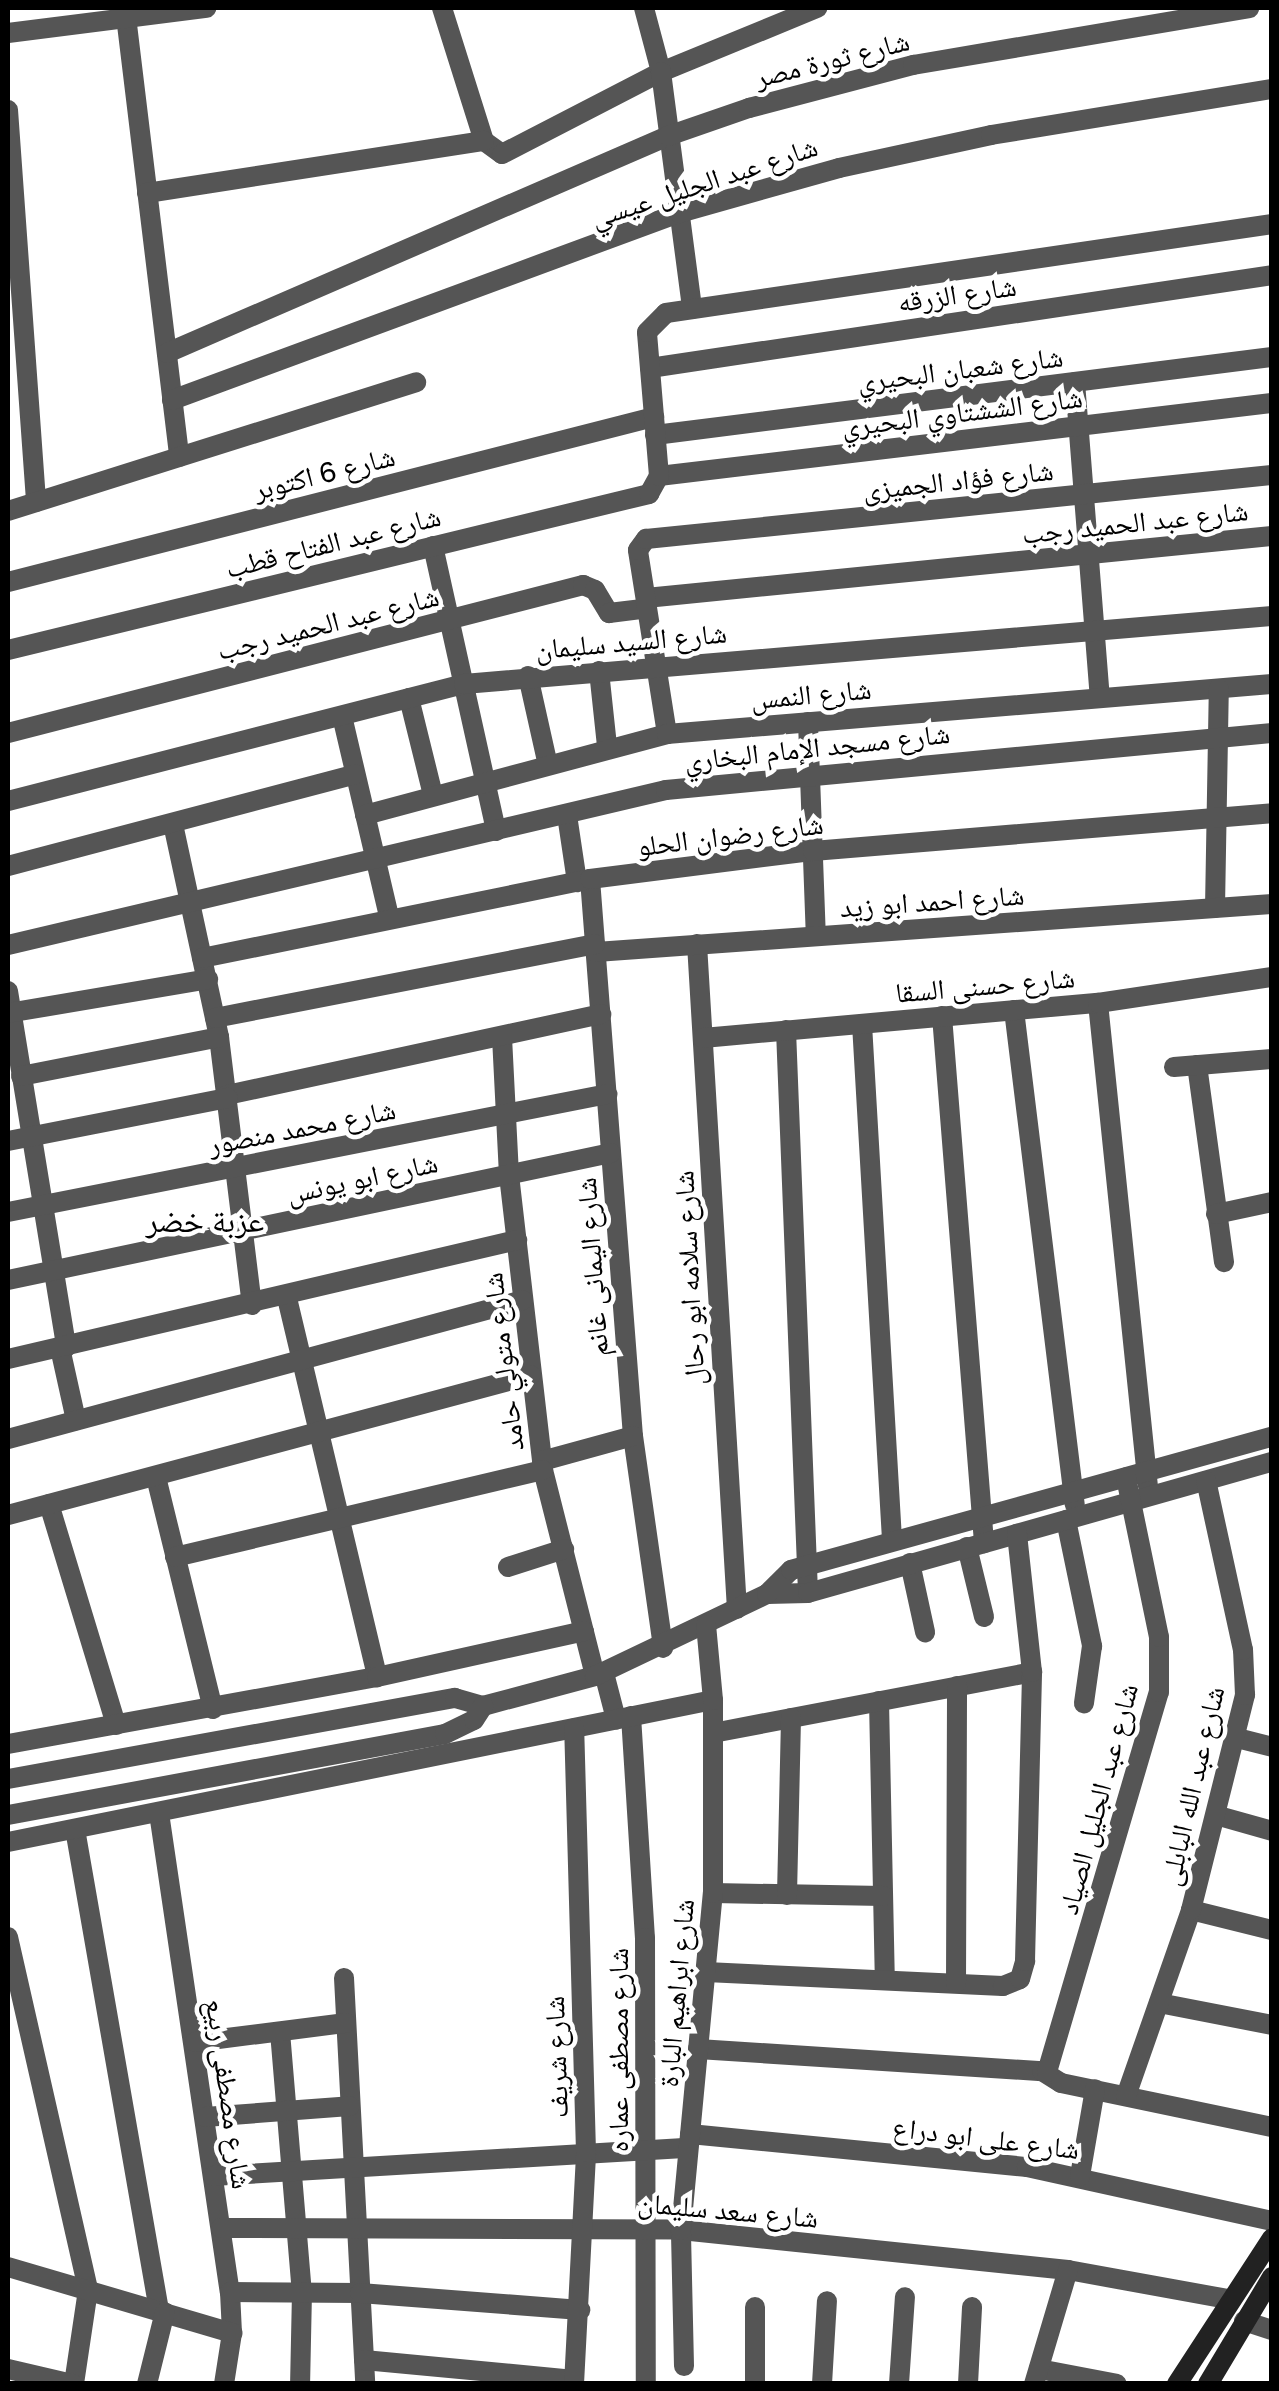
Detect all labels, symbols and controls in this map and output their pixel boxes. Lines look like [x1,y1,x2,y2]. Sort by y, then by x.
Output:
street label: شارع ثورة مصر [751,24,913,94]
street label: شارع عبد الجليل عيسي [586,129,822,235]
street label: شارع الزرقه [896,269,1018,319]
street label: شارع شعبان البحيري [855,340,1065,398]
street label: شارع الششتاوي البحيري [840,381,1084,443]
street label: شارع 6 اكتوبر [250,439,398,507]
street label: شارع فؤاد الجميزى [861,453,1055,507]
street label: شارع عبد الحميد رجب [1020,493,1250,551]
street label: شارع عبد الفتاح قطب [222,499,444,585]
street label: شارع عبد الحميد رجب [214,579,442,667]
street label: شارع السيد سليمان [534,616,728,666]
street label: شارع النمس [749,672,873,716]
street label: شارع مسجد الإمام البخاري [683,716,951,778]
street label: شارع رضوان الحلو [635,807,825,863]
street label: شارع احمد ابو زيد [839,878,1025,924]
street label: شارع حسنى السقا [894,960,1076,1010]
street label: شارع محمد منصور [205,1092,399,1162]
street label: شارع ابو يونس [283,1146,441,1210]
street label: شارع سلامه ابو رحال [667,1170,711,1386]
street label: شارع اليمانى غانم [569,1176,615,1358]
district label: عزبة خضر [146,1201,264,1239]
street label: شارع متولي حامد [475,1271,531,1453]
street label: شارع عبد الجليل الصياد [1051,1680,1145,1918]
street label: شارع عبد الله البابلى [1153,1683,1231,1889]
street label: شارع ابراهيم البارة [651,1898,701,2088]
street label: شارع مصطفى عماره [601,1948,635,2152]
street label: شارع شريف [537,1995,575,2119]
street label: شارع مصطفى ربيع [199,1997,259,2191]
street label: شارع على ابو دراع [891,2110,1081,2166]
street label: شارع سعد سليمان [636,2185,820,2235]

